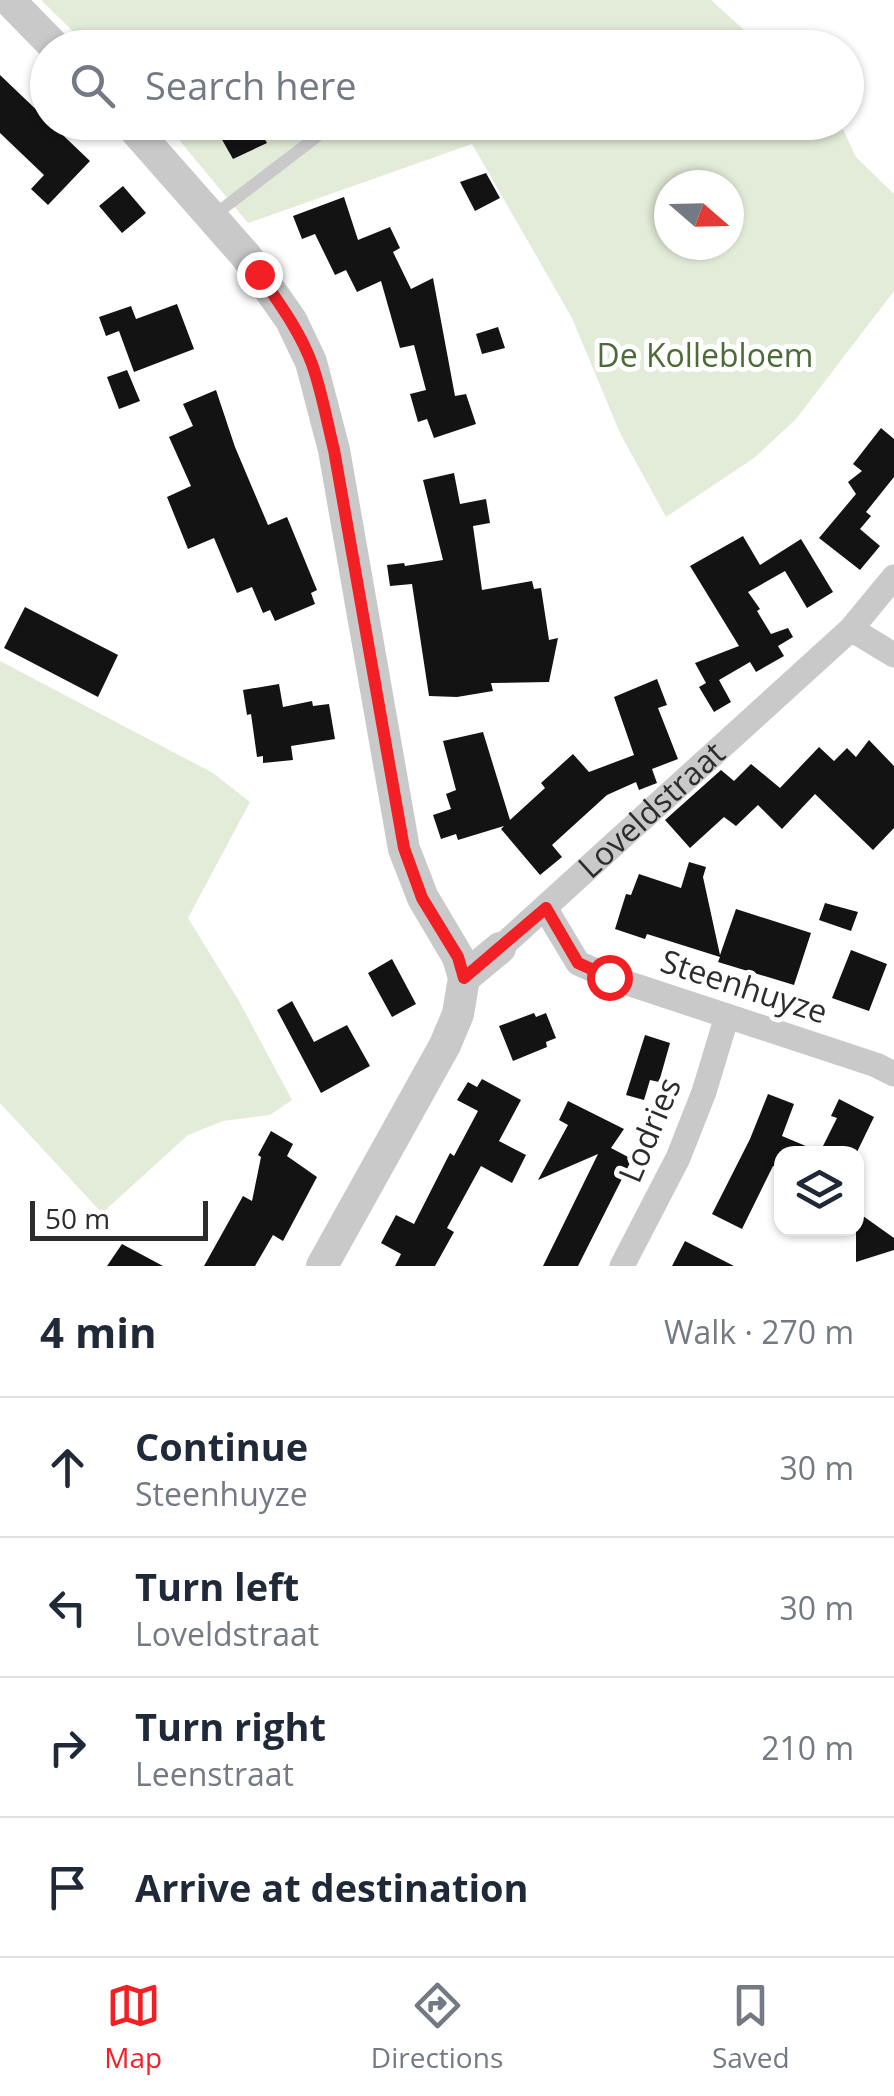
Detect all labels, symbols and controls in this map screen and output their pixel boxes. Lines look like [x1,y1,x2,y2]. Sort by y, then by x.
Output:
search box [30,30,864,140]
icon: search [65,58,120,113]
text: Search here [145,59,357,111]
north arrow [654,170,744,260]
route end [237,252,283,298]
park label: De Kollebloem [597,333,813,376]
street label: Loveldstraat [568,731,733,887]
street label: Steenhuyze [656,938,833,1033]
route start [587,955,633,1001]
street label: Lodries [607,1070,690,1188]
map controls [774,1146,864,1236]
button: layers [774,1146,864,1236]
scale bar [30,1196,208,1240]
text: 50 m [45,1199,110,1237]
text: 4 min [40,1303,157,1360]
text: Walk · 270 m [664,1310,854,1353]
text: Continue [135,1420,308,1472]
icon: ahead [40,1440,95,1495]
text: 30 m [779,1446,854,1489]
text: Steenhuyze [135,1472,308,1515]
text: Turn left [135,1560,299,1612]
icon: left [40,1580,95,1635]
text: 30 m [779,1586,854,1629]
text: Loveldstraat [135,1612,319,1655]
text: Turn right [135,1700,326,1752]
icon: right [40,1720,95,1775]
text: 210 m [761,1726,854,1769]
text: Leenstraat [135,1752,294,1795]
icon: arrive [40,1860,95,1915]
text: Arrive at destination [135,1861,529,1913]
tab: Map [104,1978,162,2076]
tab: Directions [371,1978,503,2076]
tab: Saved [712,1978,790,2076]

